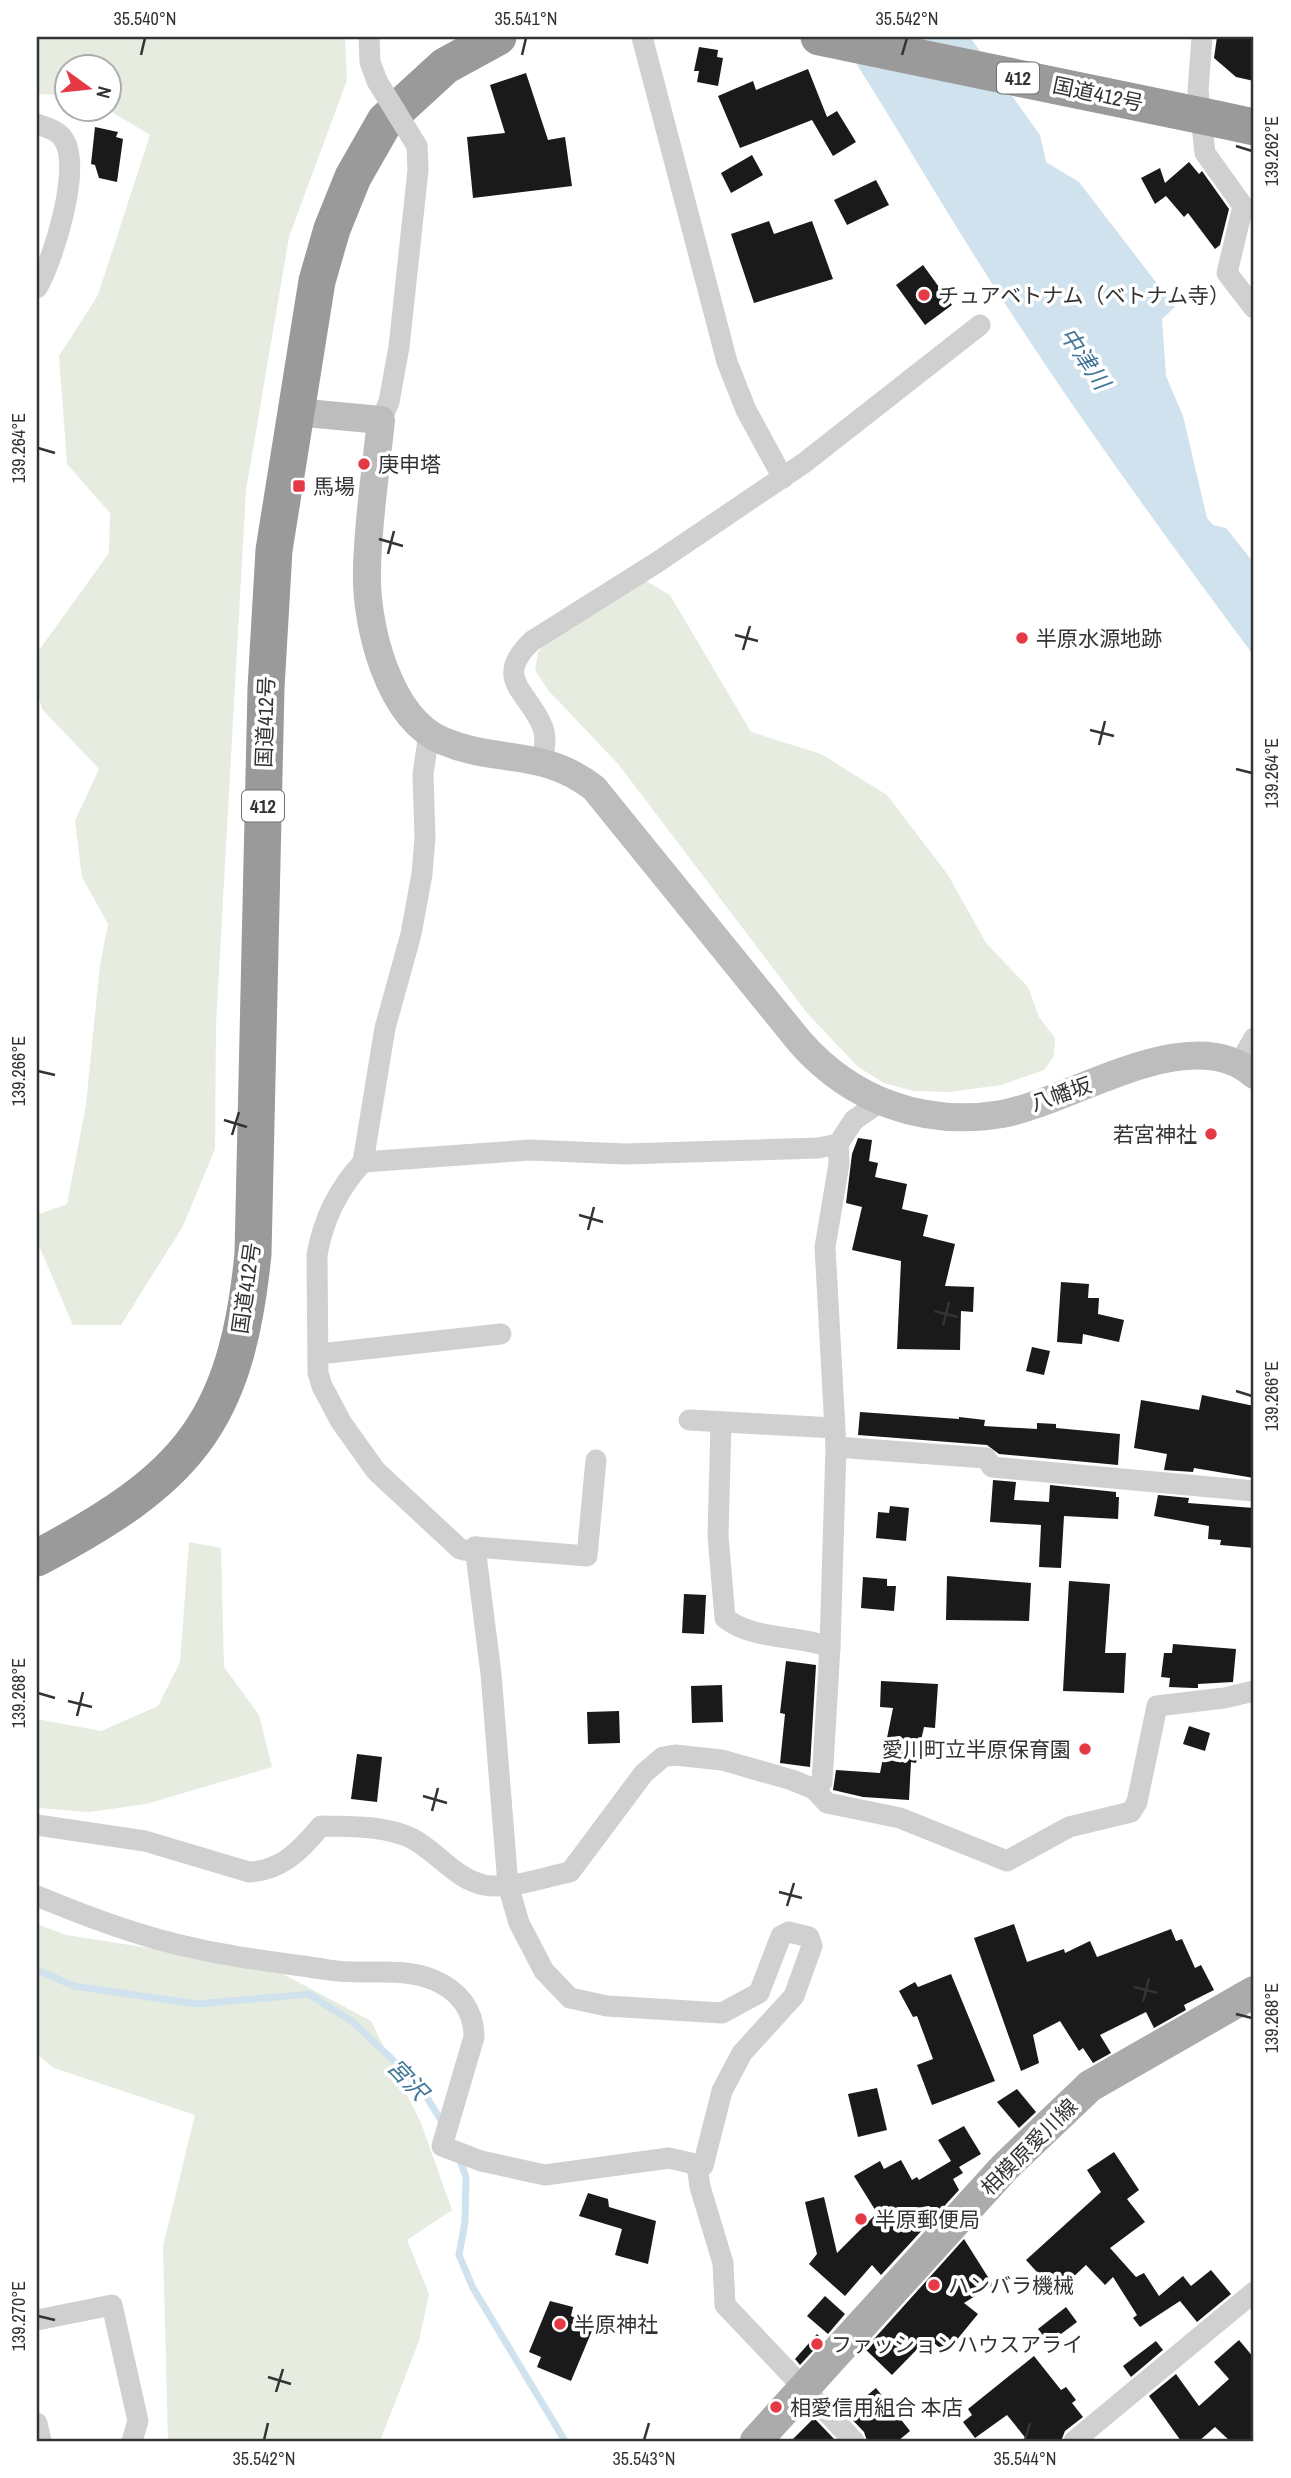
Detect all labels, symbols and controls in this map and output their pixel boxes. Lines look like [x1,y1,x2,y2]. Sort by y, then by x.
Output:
text: 35.540°N [114,6,177,31]
text: 35.541°N [495,6,558,31]
text: 35.542°N [876,6,939,31]
north arrow [52,52,122,122]
road number: 412 [997,62,1039,94]
street label: 国道412号 [1050,70,1146,118]
text: N [90,84,118,101]
text: 139.262°E [1259,116,1284,186]
place label: チュアベトナム（ベトナム寺） [938,281,1230,310]
marker: チュアベトナム（ベトナム寺） [916,287,932,303]
water label: 中津川 [1053,321,1119,398]
text: 139.264°E [6,413,31,483]
place label: 庚申塔 [378,450,441,479]
marker: 庚申塔 [356,456,372,472]
place label: 馬場 [313,472,355,501]
marker: 馬場 [291,478,307,494]
place label: 半原水源地跡 [1036,624,1162,653]
marker: 半原水源地跡 [1014,630,1030,646]
street label: 国道412号 [249,676,281,768]
text: 139.264°E [1259,738,1284,808]
road number: 412 [242,790,284,821]
text: 139.266°E [6,1036,31,1106]
street label: 八幡坂 [1026,1070,1096,1118]
place label: 若宮神社 [1113,1120,1197,1149]
marker: 若宮神社 [1203,1126,1219,1142]
street label: 国道412号 [225,1241,267,1335]
text: 139.266°E [1259,1361,1284,1431]
text: 139.268°E [6,1658,31,1728]
place label: 愛川町立半原保育園 [882,1735,1071,1764]
marker: 愛川町立半原保育園 [1077,1741,1093,1757]
text: 139.268°E [1259,1983,1284,2053]
water label: 宮沢 [381,2052,437,2109]
street label: 相模原愛川線 [974,2092,1084,2202]
place label: 半原郵便局 [875,2205,980,2234]
marker: 半原郵便局 [853,2211,869,2227]
place label: ハンバラ機械 [948,2271,1074,2300]
marker: ハンバラ機械 [926,2277,942,2293]
text: 139.270°E [6,2281,31,2351]
place label: 半原神社 [574,2310,658,2339]
marker: 半原神社 [552,2316,568,2332]
place label: ファッションハウスアライ [831,2330,1083,2359]
marker: ファッションハウスアライ [809,2336,825,2352]
place label: 相愛信用組合 本店 [790,2393,963,2422]
marker: 相愛信用組合 本店 [768,2399,784,2415]
text: 35.542°N [233,2446,296,2471]
text: 35.543°N [613,2446,676,2471]
text: 35.544°N [994,2446,1057,2471]

